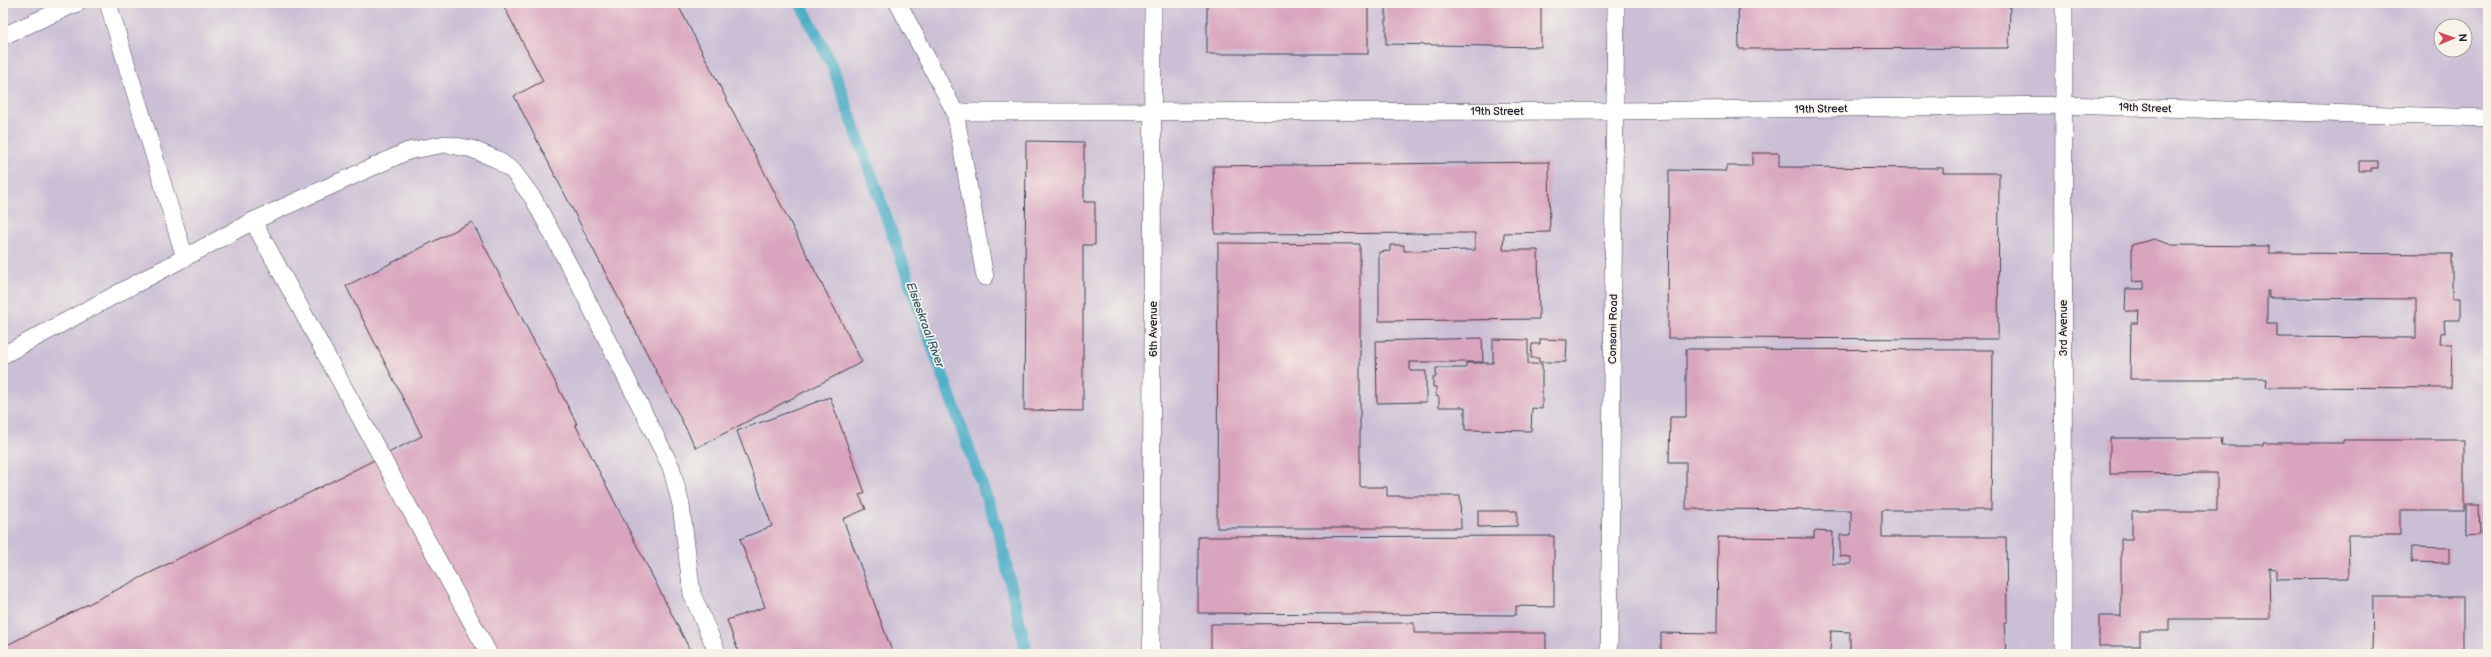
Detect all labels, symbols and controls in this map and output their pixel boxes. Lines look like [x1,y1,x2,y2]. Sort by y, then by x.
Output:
north arrow [2433,18,2473,58]
text: N [2456,33,2469,42]
street label: 19th Street [2118,101,2172,115]
street label: 19th Street [1794,102,1848,116]
street label: 19th Street [1470,105,1524,118]
water label: Elsieskraal River [903,280,948,371]
street label: Consani Road [1606,294,1620,364]
street label: 3rd Avenue [2057,299,2070,356]
street label: 6th Avenue [1147,300,1160,357]

